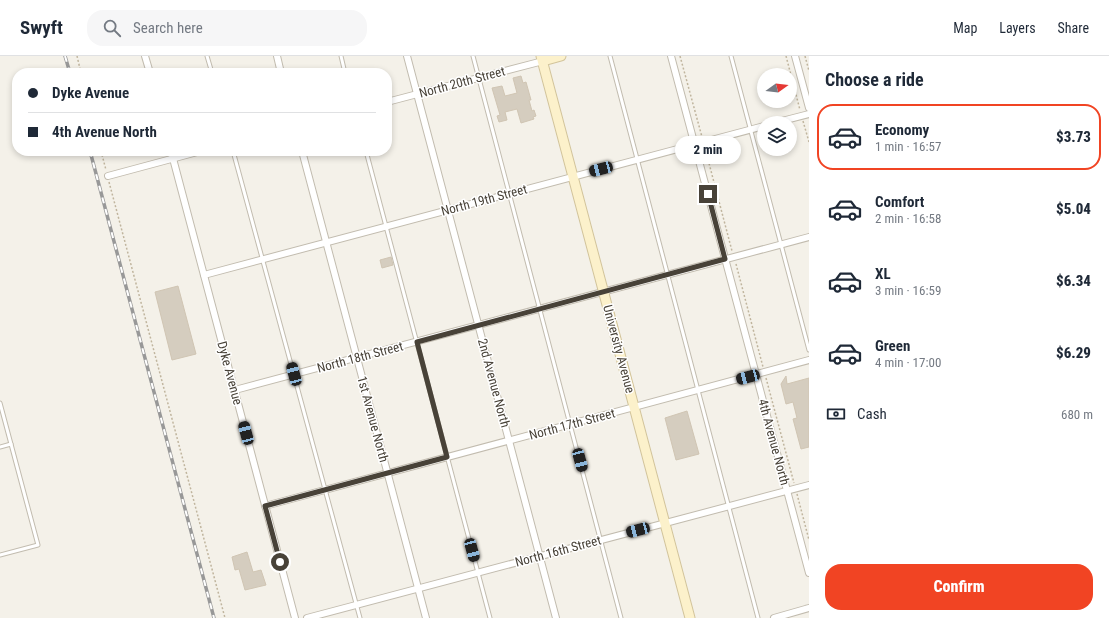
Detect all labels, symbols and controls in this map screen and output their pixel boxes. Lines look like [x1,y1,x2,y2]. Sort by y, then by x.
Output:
search box [87,10,367,46]
text: Swyft [20,16,63,39]
icon: search [101,17,123,39]
text: Search here [133,19,203,37]
text: Map [953,20,977,36]
text: Layers [999,20,1036,36]
text: Share [1058,20,1089,36]
street label: North 20th Street [417,63,507,101]
north arrow [757,68,797,108]
map controls [757,68,797,156]
text: Choose a ride [825,69,924,90]
text: Dyke Avenue [52,84,129,102]
button: layers [757,116,797,156]
icon: car [827,119,863,155]
text: Economy [875,121,929,139]
text: 4th Avenue North [52,123,157,141]
text: $3.73 [1056,128,1091,146]
callout: 2 min [675,136,741,164]
text: 1 min · 16:57 [875,139,941,154]
text: 2 min [694,142,722,157]
car [588,160,614,178]
street label: North 19th Street [439,181,529,219]
route end [699,185,717,203]
icon: car [827,191,863,227]
text: Comfort [875,193,924,211]
text: $5.04 [1056,200,1091,218]
text: 2 min · 16:58 [875,211,941,226]
icon: car [827,263,863,299]
text: XL [875,265,891,283]
text: $6.34 [1056,272,1091,290]
text: 3 min · 16:59 [875,283,941,298]
street label: University Avenue [600,303,638,395]
icon: car [827,335,863,371]
street label: 2nd Avenue North [475,337,513,429]
text: Green [875,337,910,355]
street label: North 18th Street [315,338,405,376]
street label: Dyke Avenue [214,340,246,406]
text: $6.29 [1056,344,1091,362]
text: 4 min · 17:00 [875,355,941,370]
car [285,361,303,387]
car [735,368,761,386]
street label: 1st Avenue North [354,374,392,464]
street label: 4th Avenue North [755,397,793,487]
icon: cash [825,403,847,425]
street label: North 17th Street [527,405,617,443]
text: Cash [857,405,887,423]
text: 680 m [1061,407,1093,422]
car [237,420,255,446]
car [571,447,589,473]
car [625,521,651,539]
street label: North 16th Street [513,532,603,570]
car [463,537,481,563]
route start [271,553,289,571]
button: Confirm [825,564,1093,610]

